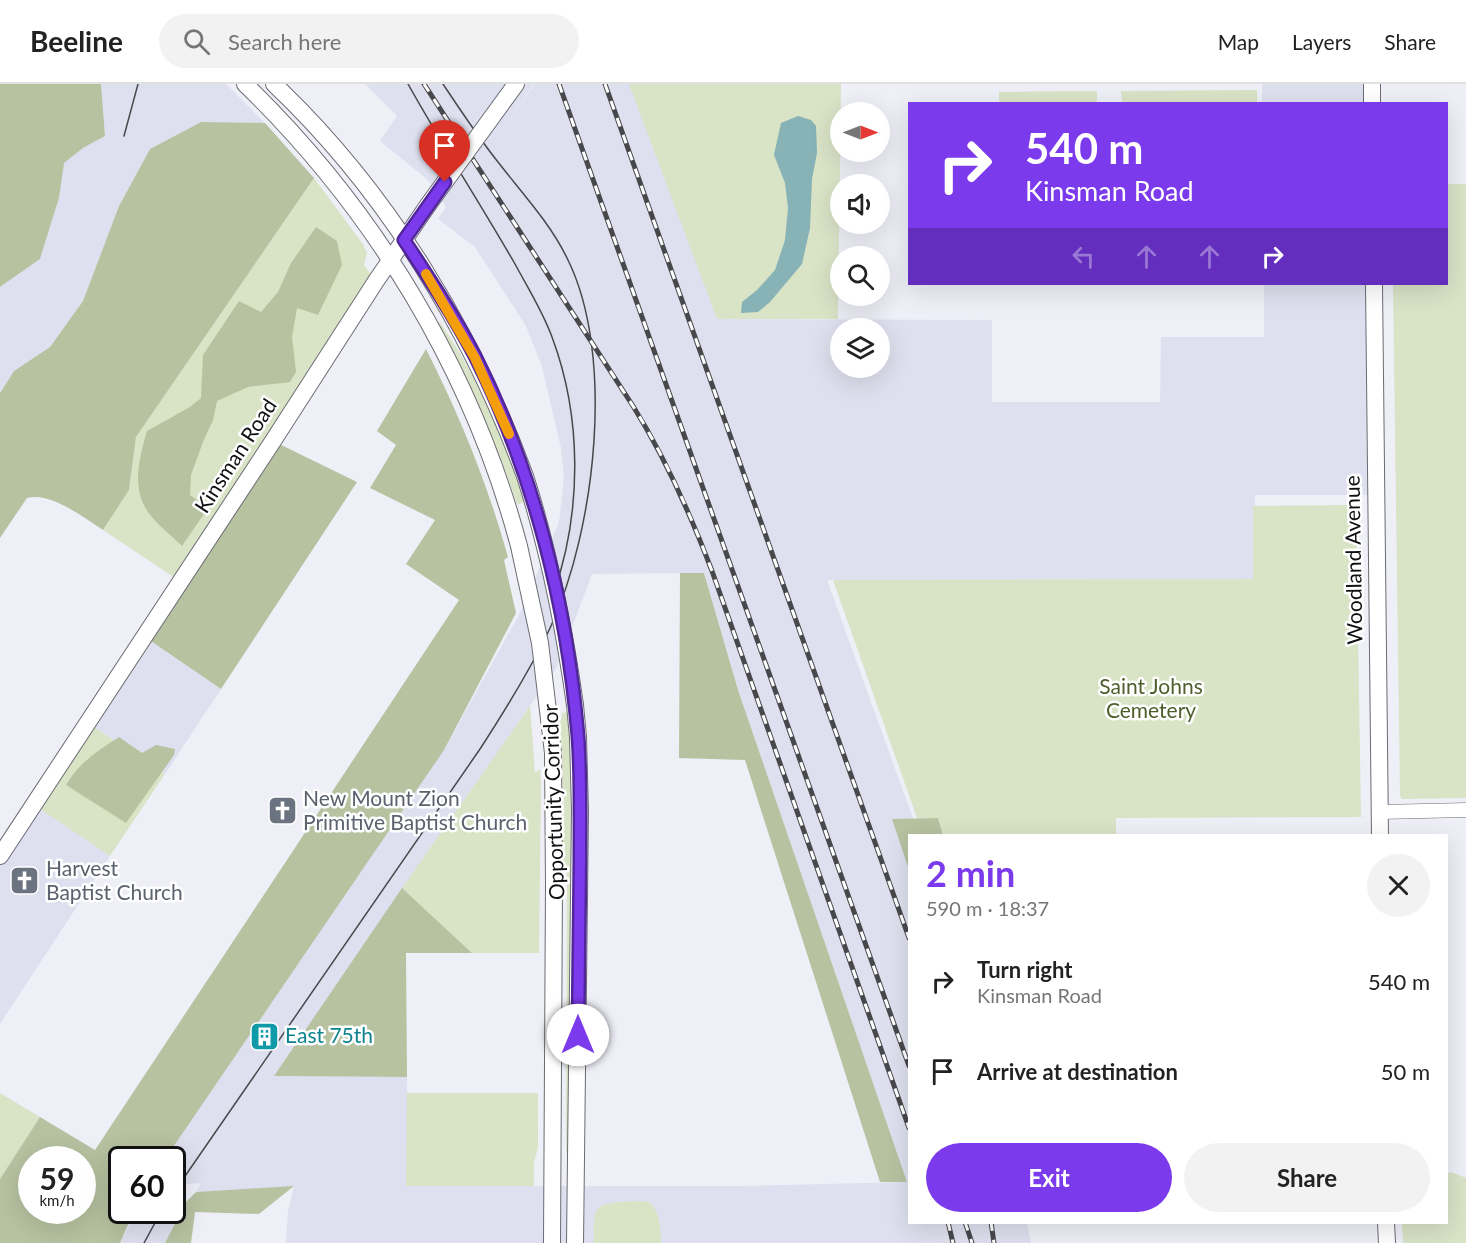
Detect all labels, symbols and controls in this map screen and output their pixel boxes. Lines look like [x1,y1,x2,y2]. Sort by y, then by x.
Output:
search box [159,14,579,68]
text: Beeline [30,24,123,58]
icon: search [180,25,213,58]
text: Search here [228,28,341,55]
text: Map [1218,29,1259,54]
text: Layers [1292,29,1351,54]
text: Share [1384,29,1436,54]
north arrow [830,102,890,162]
map controls [830,102,890,378]
pin [419,120,470,182]
text: 540 m [1025,123,1143,173]
icon: right [926,126,1004,204]
icon: arrive [428,129,461,162]
button: sound [830,174,890,234]
text: Kinsman Road [1025,174,1194,207]
icon: left [1067,240,1100,273]
icon: ahead [1130,240,1163,273]
icon: ahead [1193,240,1226,273]
icon: right [1256,240,1289,273]
button: search [830,246,890,306]
button: layers [830,318,890,378]
street label: Kinsman Road [189,393,281,517]
street label: Woodland Avenue [1339,475,1366,645]
park label: Saint Johns Cemetery [1099,673,1203,722]
street label: Opportunity Corridor [537,703,568,901]
place label: New Mount Zion Primitive Baptist Church [303,785,527,834]
church icon: New Mount Zion Primitive Baptist Church [266,795,298,827]
text: 2 min [926,851,1015,895]
button: close [1367,854,1430,917]
place label: Harvest Baptist Church [46,855,183,904]
church icon: Harvest Baptist Church [9,865,41,897]
text: 590 m · 18:37 [926,896,1049,920]
text: Turn right [977,956,1072,983]
icon: right [926,965,959,998]
text: 540 m [1368,968,1430,995]
text: Kinsman Road [977,983,1102,1007]
position arrow [546,1003,610,1067]
building icon: East 75th [248,1020,280,1052]
place label: East 75th [285,1022,373,1047]
icon: arrive [926,1055,959,1088]
text: Arrive at destination [977,1058,1178,1085]
text: 50 m [1381,1058,1430,1085]
button: Exit [926,1143,1172,1212]
button: Share [1184,1143,1430,1212]
speed limit sign: 60 [108,1146,186,1224]
text: 59 [40,1160,74,1196]
text: km/h [39,1191,75,1209]

